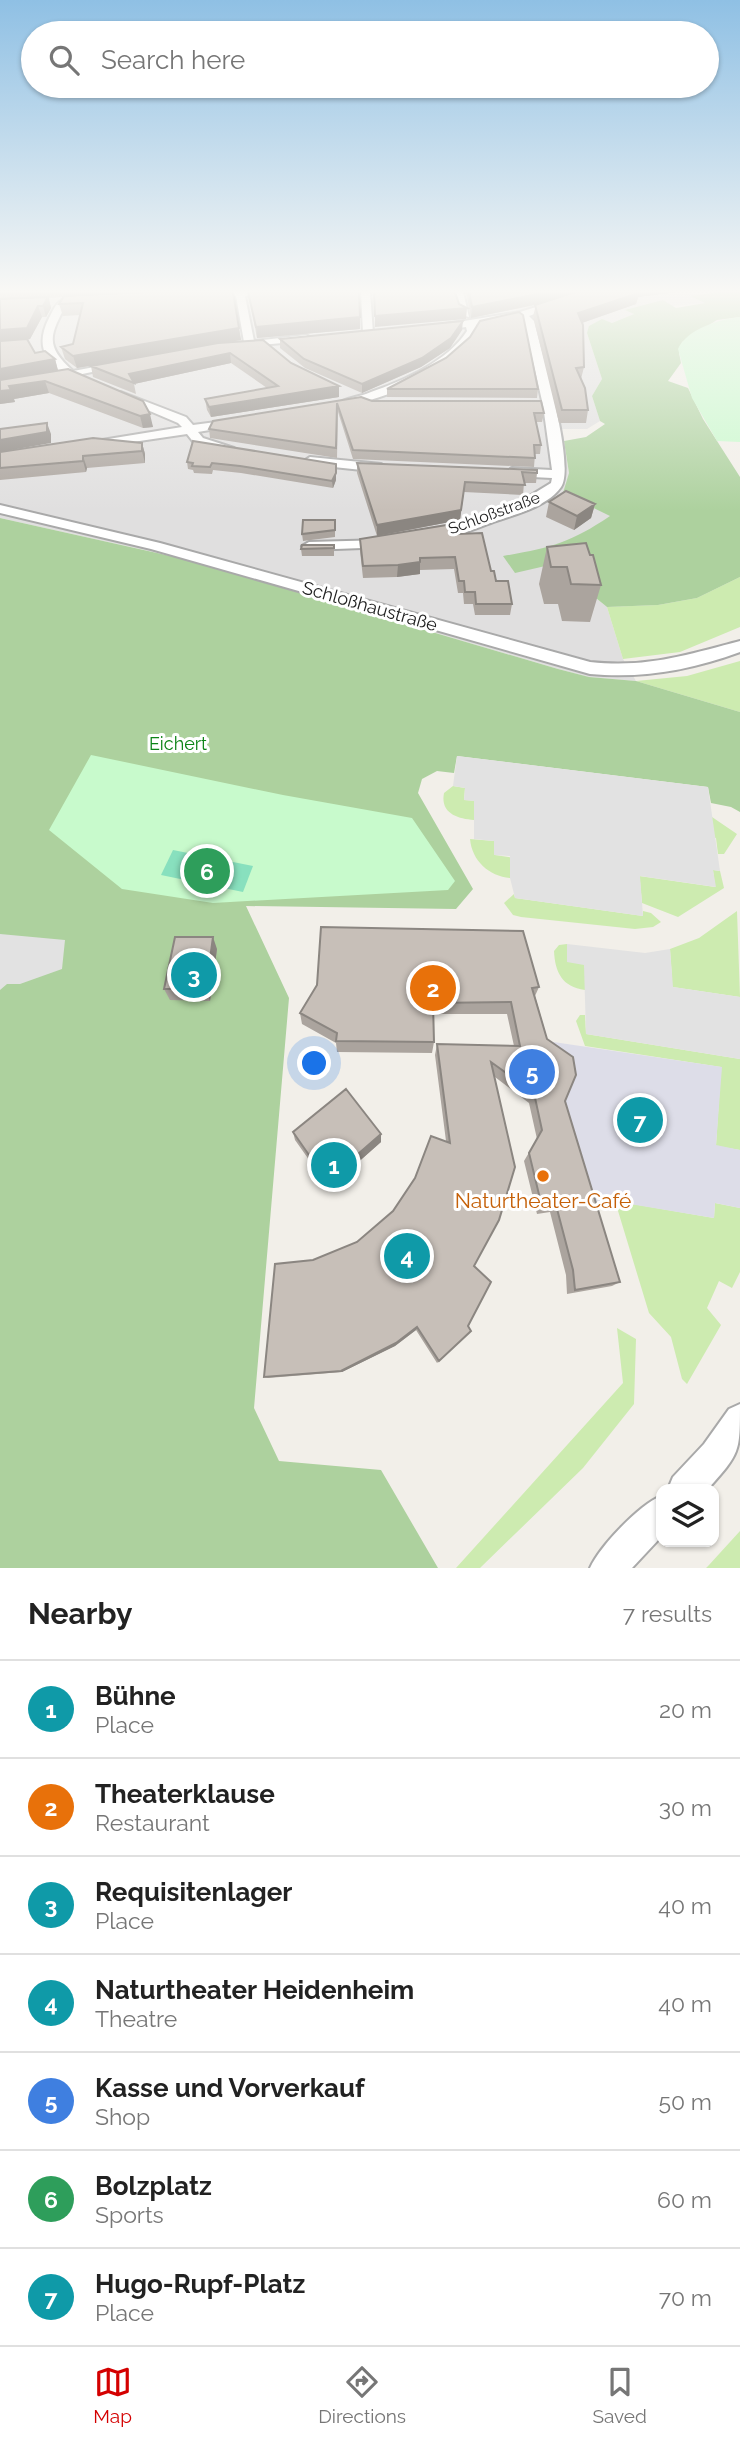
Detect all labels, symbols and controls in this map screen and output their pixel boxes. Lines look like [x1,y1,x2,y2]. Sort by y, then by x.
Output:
search box [21,21,719,98]
icon: search [45,41,83,79]
text: Search here [101,45,245,75]
street label: Schloßstraße [446,488,542,538]
street label: Schloßhaustraße [300,577,440,635]
park label: Eichert [149,733,207,754]
pin: 6 [184,845,230,897]
pin: 3 [171,949,217,1001]
pin: 2 [410,962,456,1014]
your location [297,1046,331,1080]
pin: 5 [509,1046,555,1098]
pin: 7 [617,1094,663,1146]
pin: 1 [311,1139,357,1191]
marker: Naturtheater-Café [535,1168,551,1184]
place label: Naturtheater-Café [455,1188,631,1213]
pin: 4 [384,1230,430,1282]
map controls [656,1484,719,1547]
button: layers [656,1484,719,1547]
text: Nearby [28,1596,132,1631]
text: 7 results [623,1600,712,1627]
text: Bühne [95,1681,176,1711]
text: 1 [45,1696,57,1723]
text: 20 m [659,1696,712,1723]
text: Place [95,1711,154,1738]
text: Theaterklause [95,1779,275,1809]
text: 2 [45,1794,57,1821]
text: 30 m [659,1794,712,1821]
text: Restaurant [95,1809,210,1836]
text: Requisitenlager [95,1877,292,1907]
text: 3 [45,1892,57,1919]
text: 40 m [658,1892,712,1919]
text: Place [95,1907,154,1934]
text: Naturtheater Heidenheim [95,1975,414,2005]
text: 4 [44,1990,58,2017]
text: 40 m [658,1990,712,2017]
text: Theatre [95,2005,177,2032]
text: Kasse und Vorverkauf [95,2073,365,2103]
text: 5 [45,2088,57,2115]
text: 50 m [658,2088,712,2115]
text: Shop [95,2103,150,2130]
text: Bolzplatz [95,2171,212,2201]
text: 6 [44,2186,58,2213]
text: 60 m [657,2186,712,2213]
text: Sports [95,2201,164,2228]
text: Hugo-Rupf-Platz [95,2269,305,2299]
text: 7 [45,2284,57,2311]
text: 70 m [659,2284,712,2311]
text: Place [95,2299,154,2326]
tab: Map [93,2363,132,2427]
tab: Directions [318,2363,406,2427]
tab: Saved [592,2363,647,2427]

